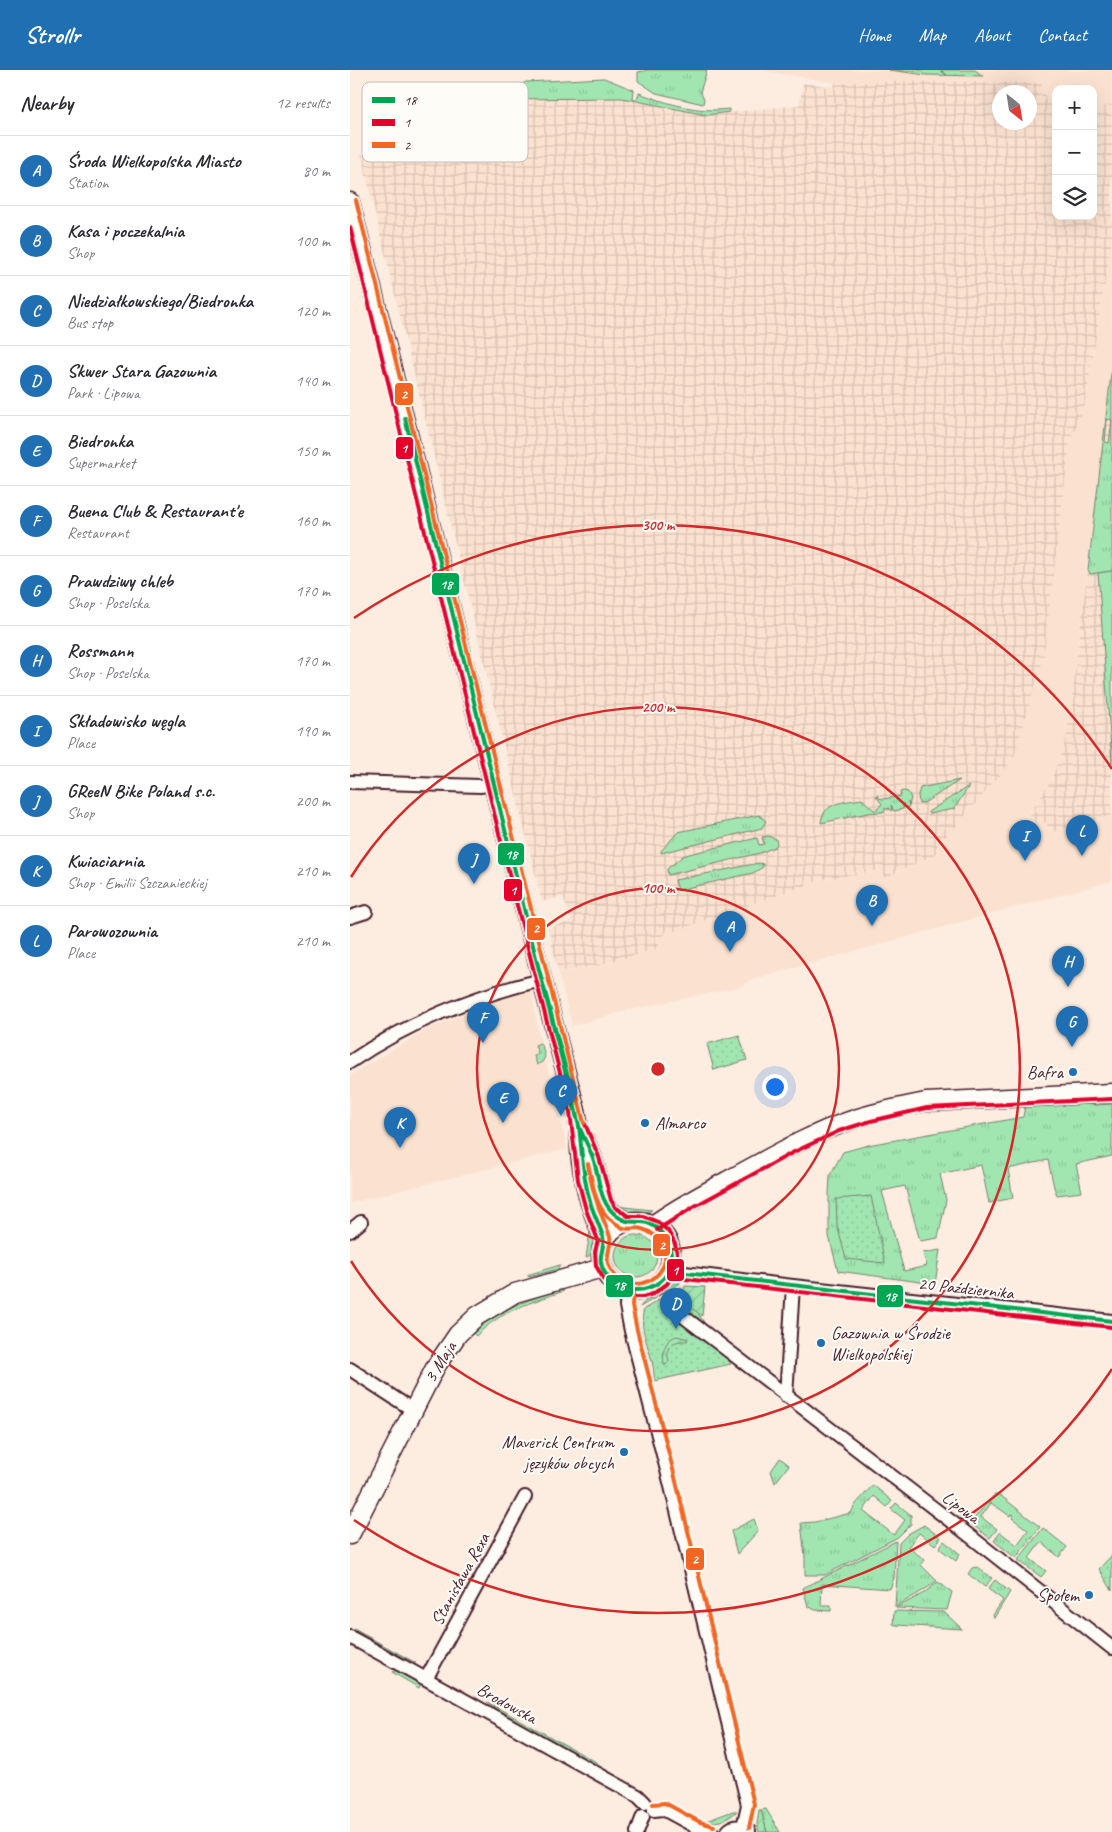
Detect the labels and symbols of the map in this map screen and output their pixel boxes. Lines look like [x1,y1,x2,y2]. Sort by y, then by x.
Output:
legend [362,82,528,162]
north arrow [992,85,1037,130]
text: 18 [404,92,418,109]
text: 1 [404,114,411,131]
text: 2 [404,137,412,154]
line badge: 2 [394,382,414,406]
text: 2 [401,386,409,403]
line badge: 1 [395,436,414,460]
text: 1 [401,440,409,457]
text: 300 m [642,516,676,535]
line badge: 18 [431,572,460,596]
text: 18 [440,576,454,593]
text: 200 m [642,698,676,717]
pin: L [1066,815,1098,856]
pin: I [1009,820,1041,861]
line badge: 18 [497,842,525,866]
pin: J [458,843,490,884]
text: 18 [505,846,519,863]
line badge: 1 [503,878,523,902]
text: 100 m [642,879,676,898]
text: 1 [510,882,518,899]
pin: B [856,885,888,926]
pin: A [714,911,746,952]
line badge: 2 [526,917,546,941]
text: 2 [533,920,541,937]
pin: H [1052,946,1084,987]
pin: F [467,1002,499,1043]
pin: G [1056,1006,1088,1047]
centre of rings [649,1060,667,1078]
place label: Bafra [1027,1061,1065,1083]
marker: Bafra [1067,1066,1079,1078]
your location [762,1074,788,1100]
pin: C [545,1075,577,1116]
pin: E [487,1082,519,1123]
pin: K [384,1107,416,1148]
place label: Almarco [655,1112,707,1134]
marker: Almarco [639,1117,651,1129]
line badge: 2 [652,1233,671,1257]
text: 2 [659,1237,667,1254]
line badge: 1 [666,1258,685,1282]
text: 1 [672,1262,680,1279]
street label: 20 Października [917,1272,1016,1304]
line badge: 18 [605,1274,634,1298]
text: 18 [613,1277,627,1294]
line badge: 18 [876,1284,904,1308]
pin: D [660,1288,692,1329]
text: 18 [884,1288,898,1305]
place label: Gazownia w Środzie Wielkopolskiej [831,1322,951,1365]
street label: 3 Maja [419,1336,462,1387]
marker: Gazownia w Środzie Wielkopolskiej [815,1337,827,1349]
place label: Maverick Centrum języków obcych [502,1431,615,1474]
marker: Maverick Centrum języków obcych [618,1446,630,1458]
street label: Lipowa [938,1486,985,1529]
street label: Stanisława Rexa [426,1528,495,1629]
line badge: 2 [685,1547,705,1571]
text: 2 [692,1551,700,1568]
place label: Społem [1037,1584,1081,1606]
marker: Społem [1083,1589,1095,1601]
street label: Brodowska [473,1678,542,1729]

